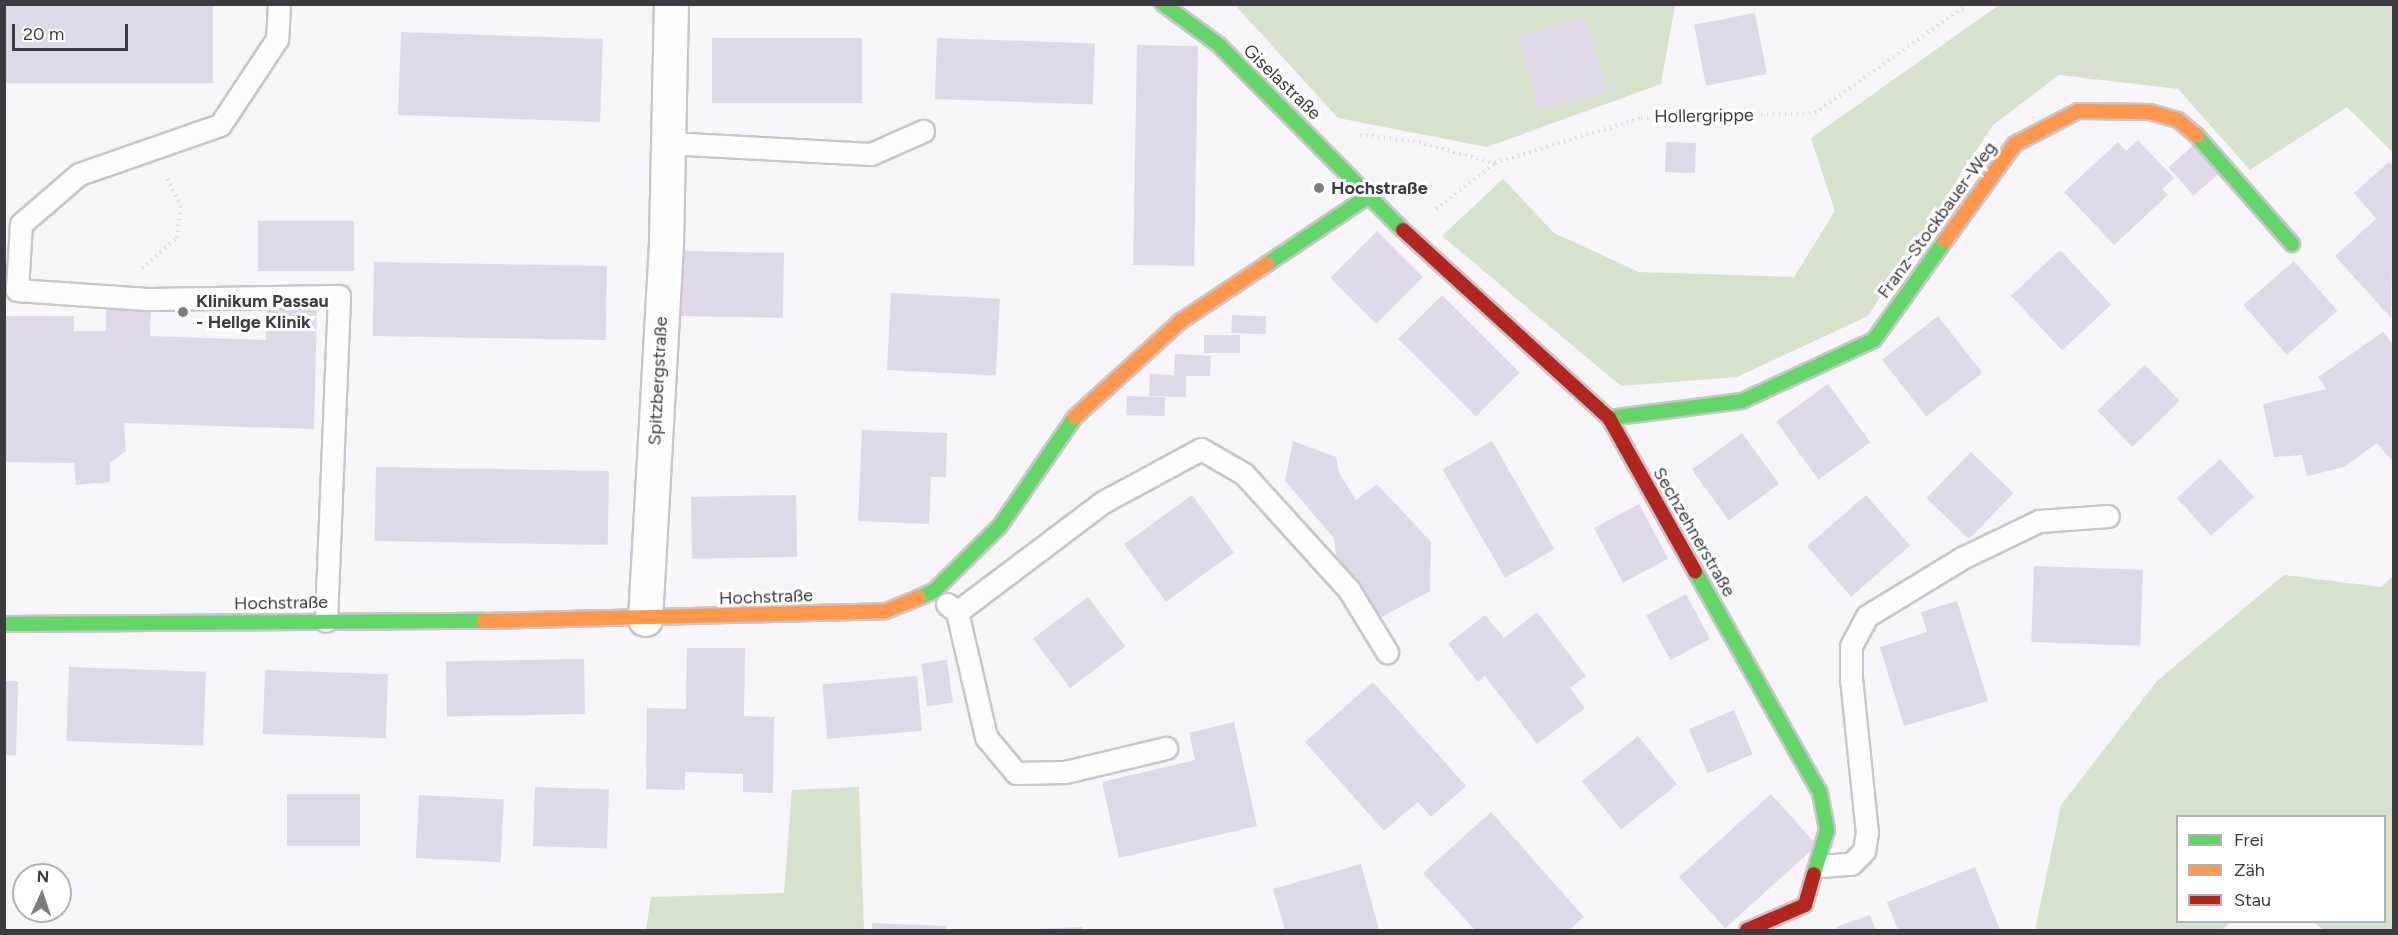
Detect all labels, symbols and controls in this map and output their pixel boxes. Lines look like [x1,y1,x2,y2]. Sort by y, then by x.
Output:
scale bar [15,12,130,50]
text: 20 m [23,23,64,45]
street label: Giselastraße [1239,40,1325,124]
street label: Hollergrippe [1654,104,1754,128]
street label: Franz-Stockbauer-Weg [1873,138,2001,302]
place label: Hochstraße [1331,177,1428,199]
marker: Hochstraße [1312,181,1326,195]
place label: Klinikum Passau - Hellge Klinik [196,291,329,334]
marker: Klinikum Passau - Hellge Klinik [174,303,192,321]
street label: Spitzbergstraße [644,316,672,446]
street label: Sechzehnerstraße [1648,463,1740,601]
street label: Hochstraße [719,585,813,609]
street label: Hochstraße [234,591,328,615]
legend [2176,815,2386,923]
text: Frei [2234,829,2264,851]
text: Zäh [2234,859,2265,881]
north arrow [12,863,72,923]
text: N [36,867,50,886]
text: Stau [2234,889,2271,911]

